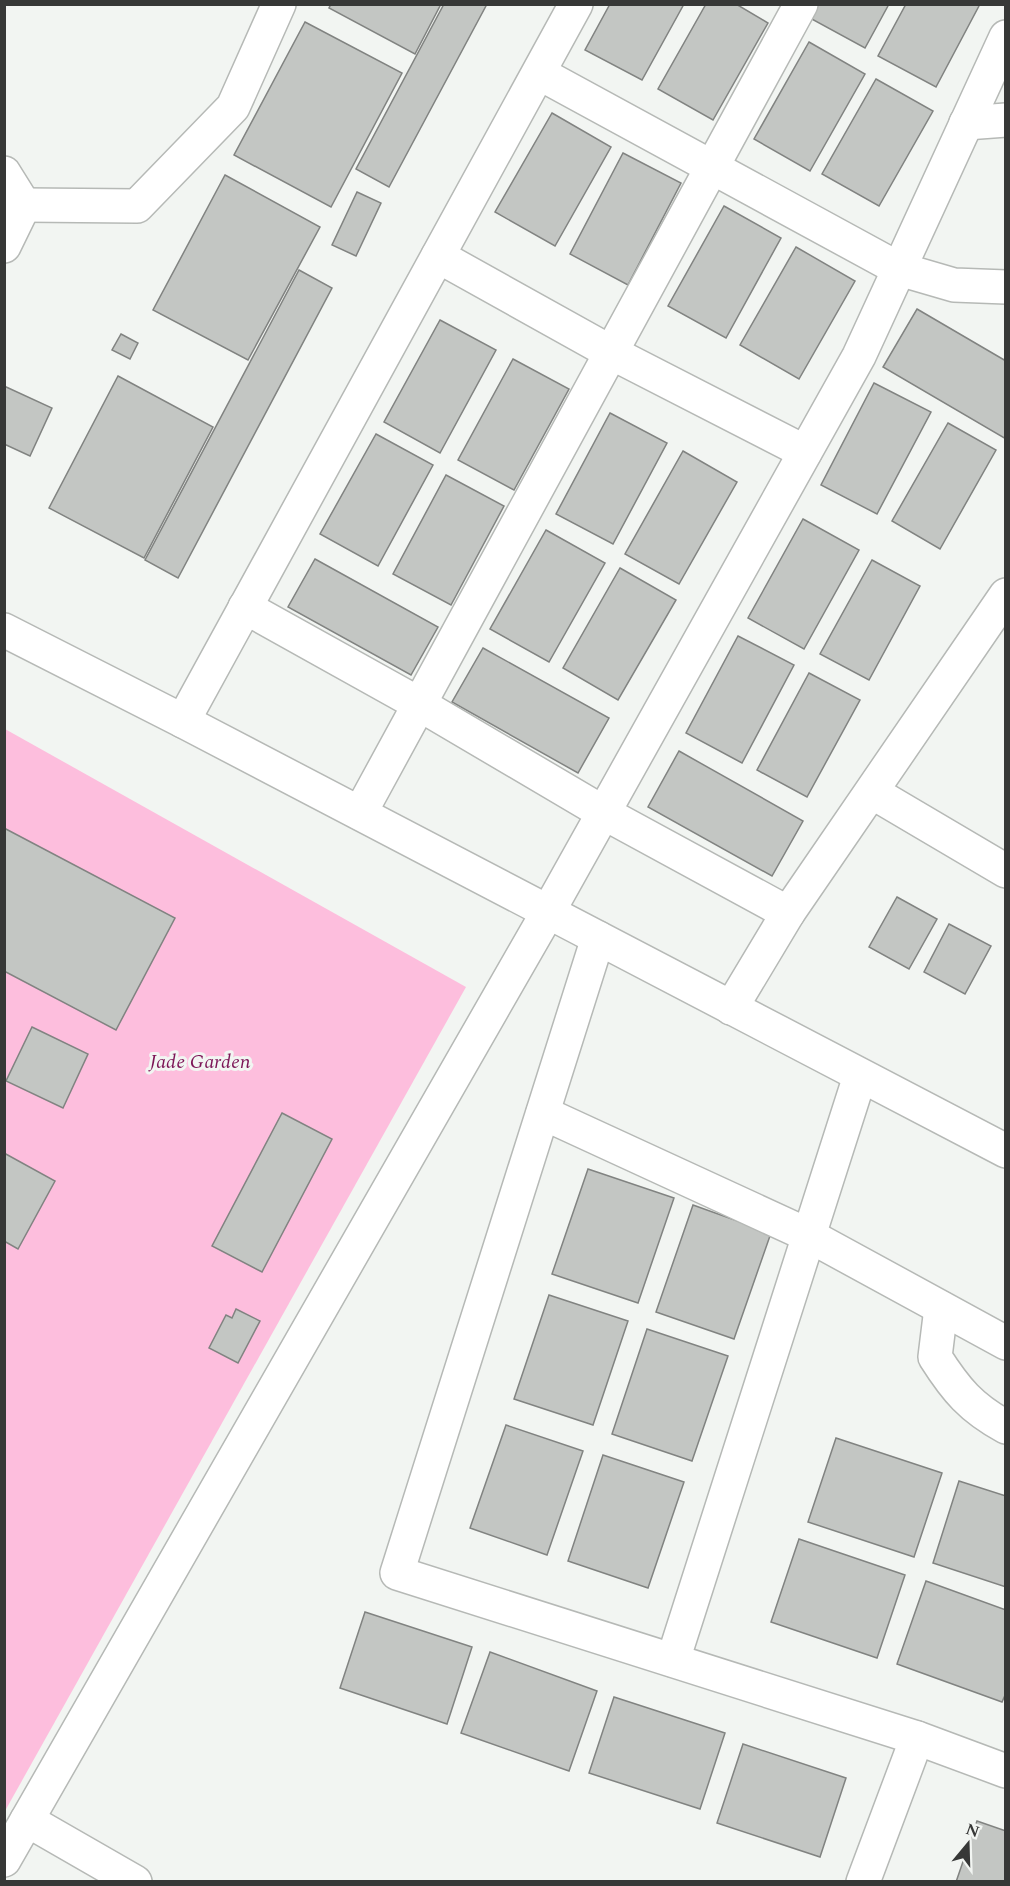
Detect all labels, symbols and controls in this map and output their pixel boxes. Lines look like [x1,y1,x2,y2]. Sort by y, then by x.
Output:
park label: Jade Garden [147,1047,251,1077]
north arrow [938,1814,998,1874]
text: N [962,1817,983,1844]

